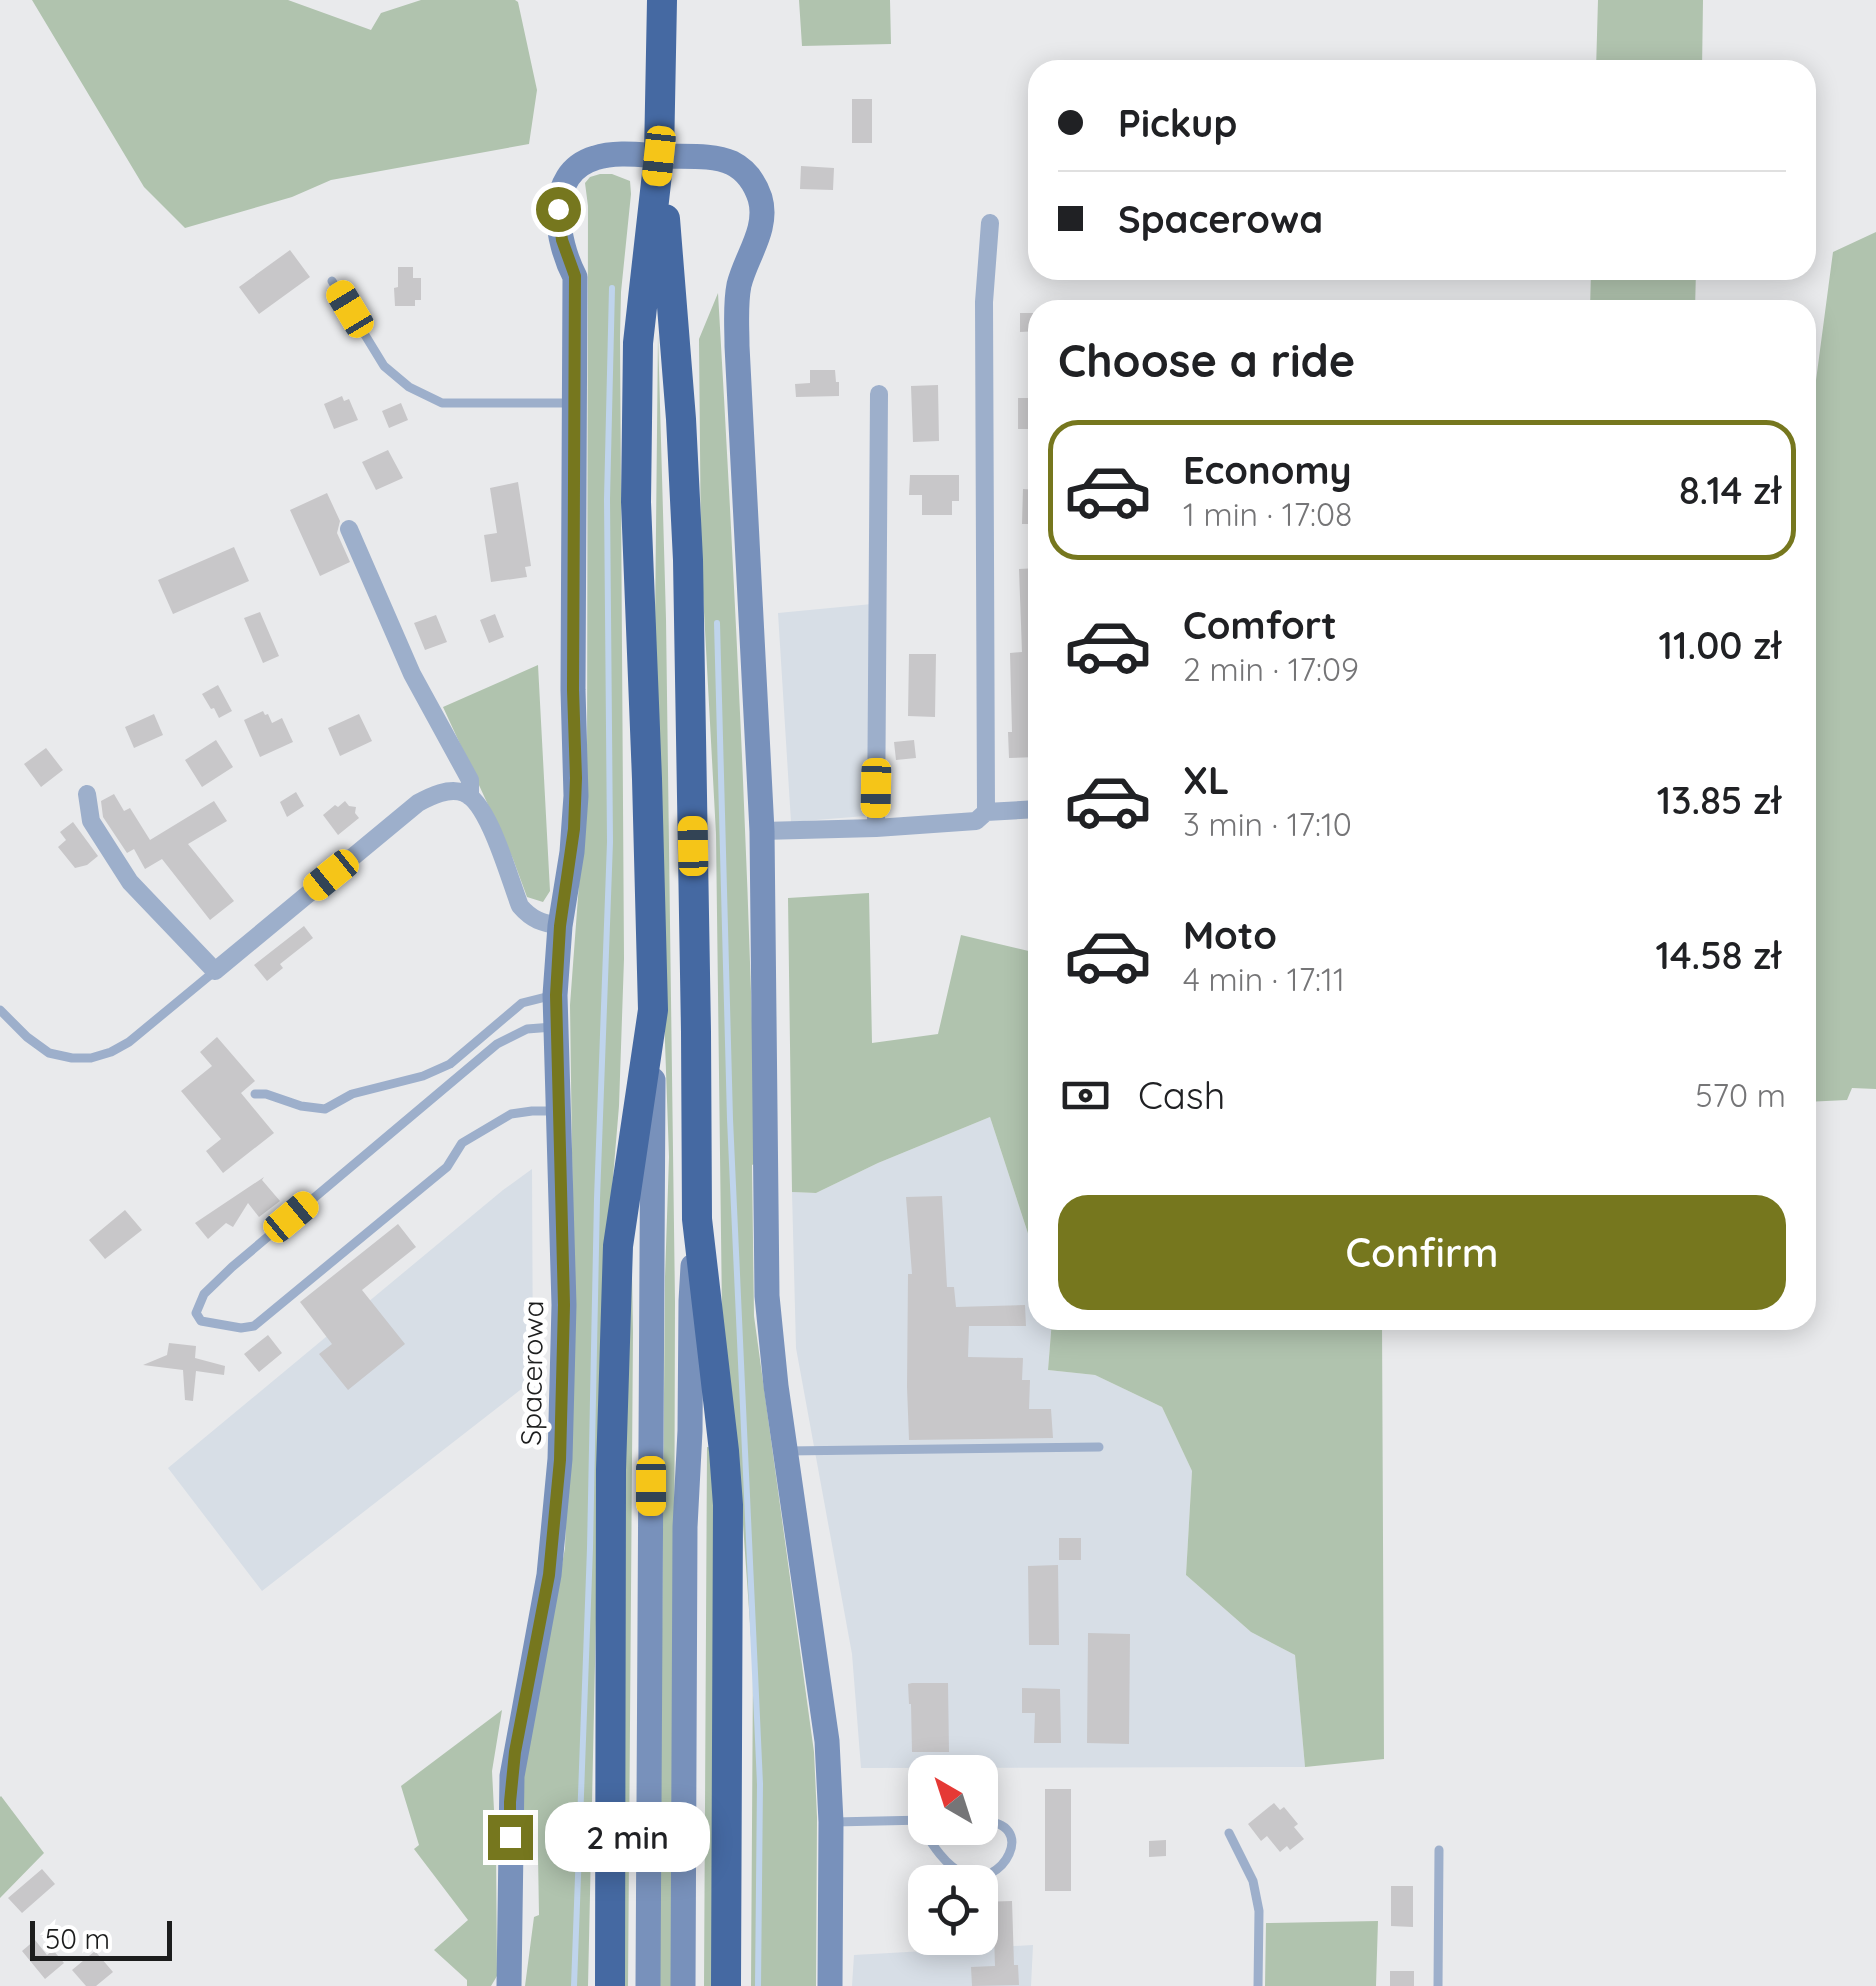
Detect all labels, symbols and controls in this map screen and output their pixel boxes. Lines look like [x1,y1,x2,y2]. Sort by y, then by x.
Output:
text: Pickup [1118,99,1237,147]
car [641,125,677,187]
route start [536,187,581,232]
text: Spacerowa [1118,195,1323,243]
car [322,276,378,342]
text: Choose a ride [1058,332,1355,388]
icon: car [1063,445,1153,535]
text: Economy [1183,446,1352,494]
text: 8.14 zł [1679,466,1781,514]
text: 1 min · 17:08 [1183,494,1352,534]
icon: car [1063,600,1153,690]
text: Comfort [1183,601,1337,649]
text: 11.00 zł [1658,621,1781,669]
text: 2 min · 17:09 [1183,649,1359,689]
icon: car [1063,755,1153,845]
text: XL [1183,756,1229,804]
car [860,758,892,818]
text: 13.85 zł [1657,776,1781,824]
text: 3 min · 17:10 [1183,804,1352,844]
car [677,816,709,876]
car [298,844,364,906]
icon: car [1063,910,1153,1000]
text: Moto [1183,911,1277,959]
text: 14.58 zł [1656,931,1781,979]
text: 4 min · 17:11 [1183,959,1345,999]
icon: cash [1058,1068,1113,1123]
text: Cash [1138,1071,1225,1119]
text: 570 m [1695,1075,1786,1115]
car [258,1186,324,1248]
button: Confirm [1058,1195,1786,1310]
street label: Spacerowa [513,1300,550,1446]
car [636,1456,666,1516]
north arrow [908,1755,998,1845]
map controls [908,1755,998,1955]
callout: 2 min [545,1802,710,1872]
route end [488,1815,533,1860]
text: 2 min [586,1817,669,1857]
button: locate [908,1865,998,1955]
scale bar [30,1916,172,1960]
text: 50 m [45,1921,110,1956]

